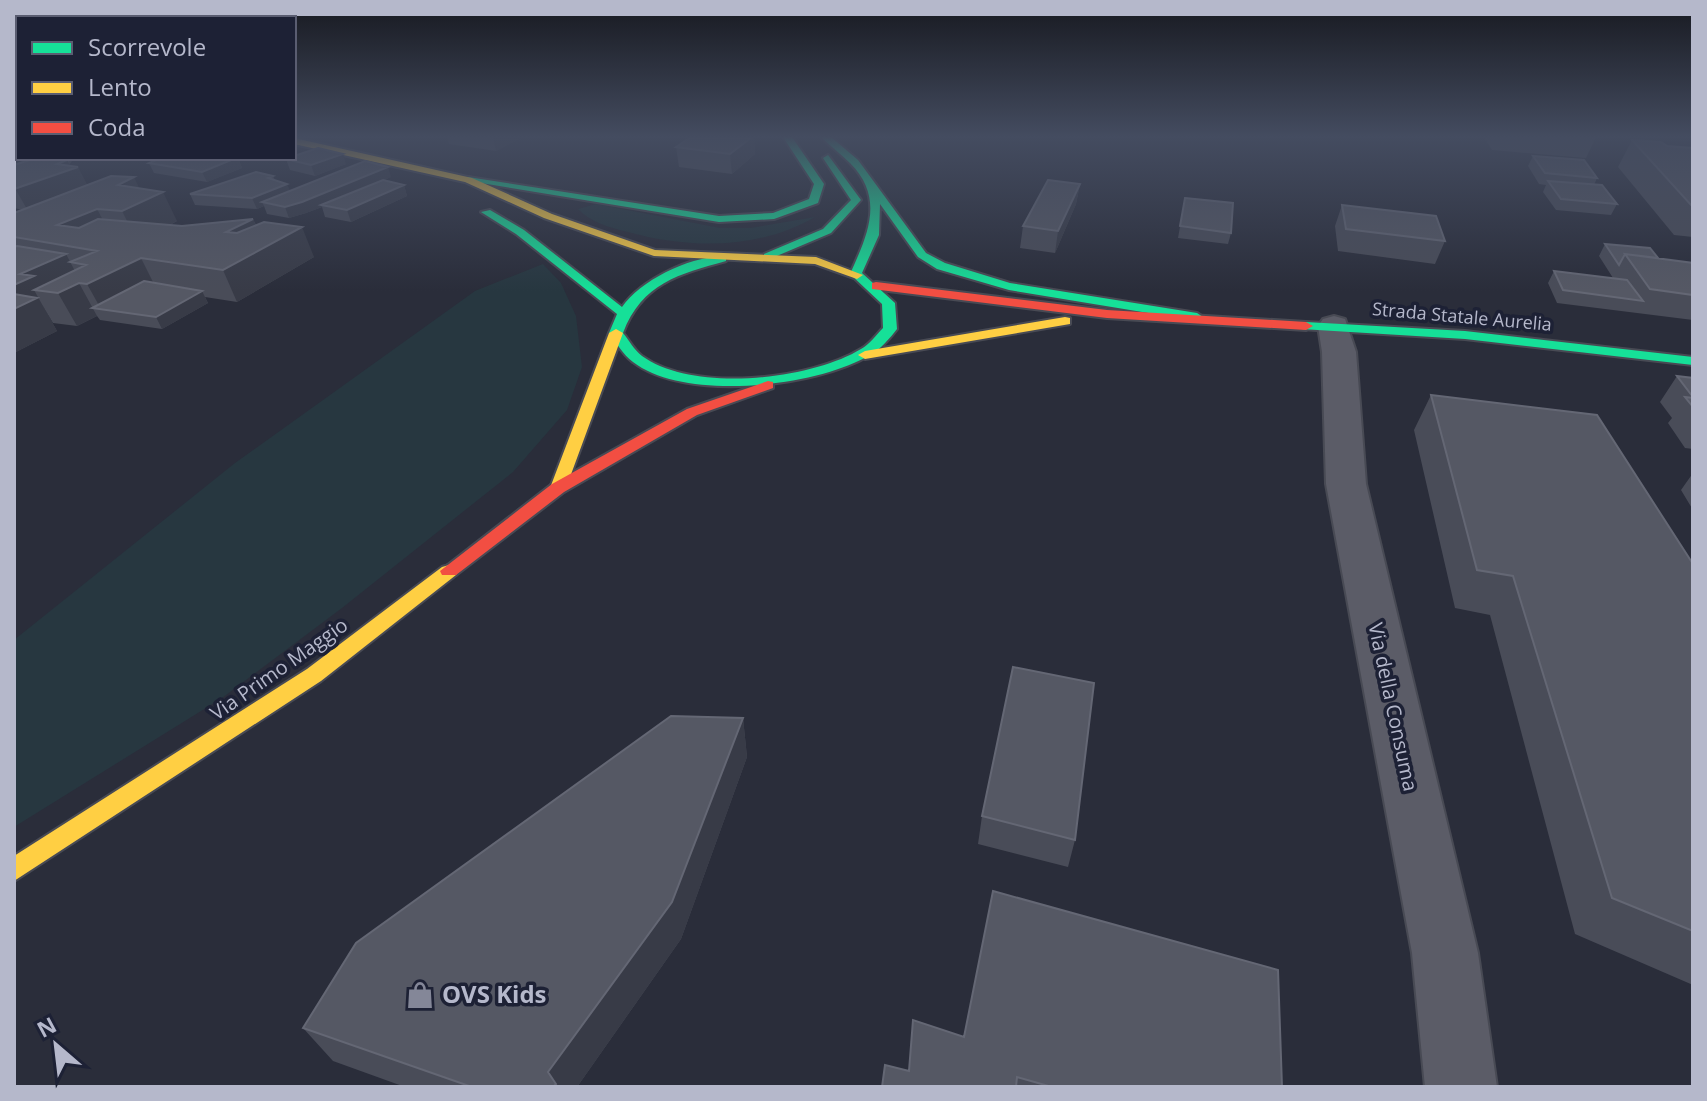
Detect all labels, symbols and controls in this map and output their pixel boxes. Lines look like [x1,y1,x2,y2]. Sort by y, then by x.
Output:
legend [16,16,296,160]
text: Scorrevole [88,30,206,63]
text: Lento [88,70,152,103]
text: Coda [88,110,146,143]
street label: Strada Statale Aurelia [1371,296,1553,336]
street label: Via Primo Maggio [205,611,353,726]
street label: Via della Consuma [1362,620,1425,794]
place label: OVS Kids [442,977,547,1010]
shop icon: OVS Kids [405,980,435,1010]
north arrow [16,1005,96,1085]
text: N [31,1009,61,1044]

